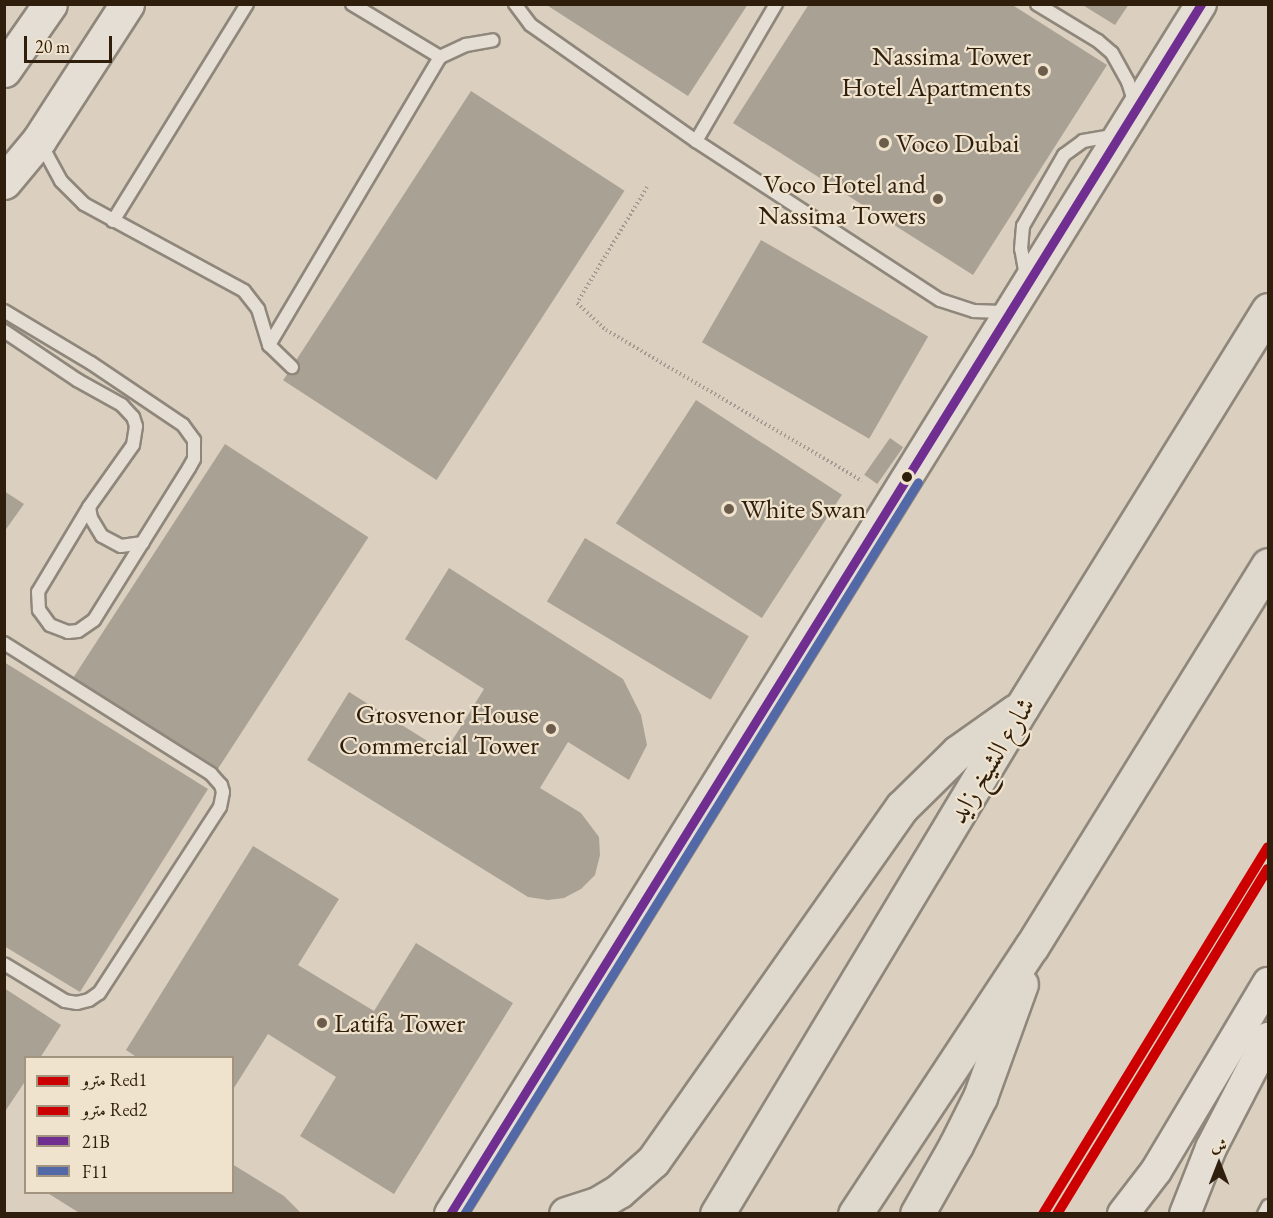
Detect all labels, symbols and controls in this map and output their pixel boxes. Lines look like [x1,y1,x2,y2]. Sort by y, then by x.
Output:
scale bar [27,24,116,62]
text: 20 m [35,35,70,58]
place label: Nassima Tower Hotel Apartments [841,39,1031,102]
marker: Nassima Tower Hotel Apartments [1036,64,1050,78]
place label: Voco Dubai [896,127,1019,159]
marker: Voco Dubai [877,136,891,150]
place label: Voco Hotel and Nassima Towers [758,167,926,230]
marker: Voco Hotel and Nassima Towers [931,192,945,206]
unlabelled marker [901,471,913,483]
place label: White Swan [741,493,866,525]
marker: White Swan [722,502,736,516]
street label: شارع الشيخ زايد [941,691,1041,829]
place label: Grosvenor House Commercial Tower [339,697,539,760]
marker: Grosvenor House Commercial Tower [544,722,558,736]
place label: Latifa Tower [334,1007,465,1039]
marker: Latifa Tower [315,1016,329,1030]
legend [24,1056,234,1194]
text: مترو Red1 [82,1068,147,1091]
text: مترو Red2 [82,1098,147,1121]
text: 21B [82,1130,110,1153]
north arrow [1189,1134,1249,1194]
text: ش [1211,1135,1227,1156]
text: F11 [82,1160,109,1183]

